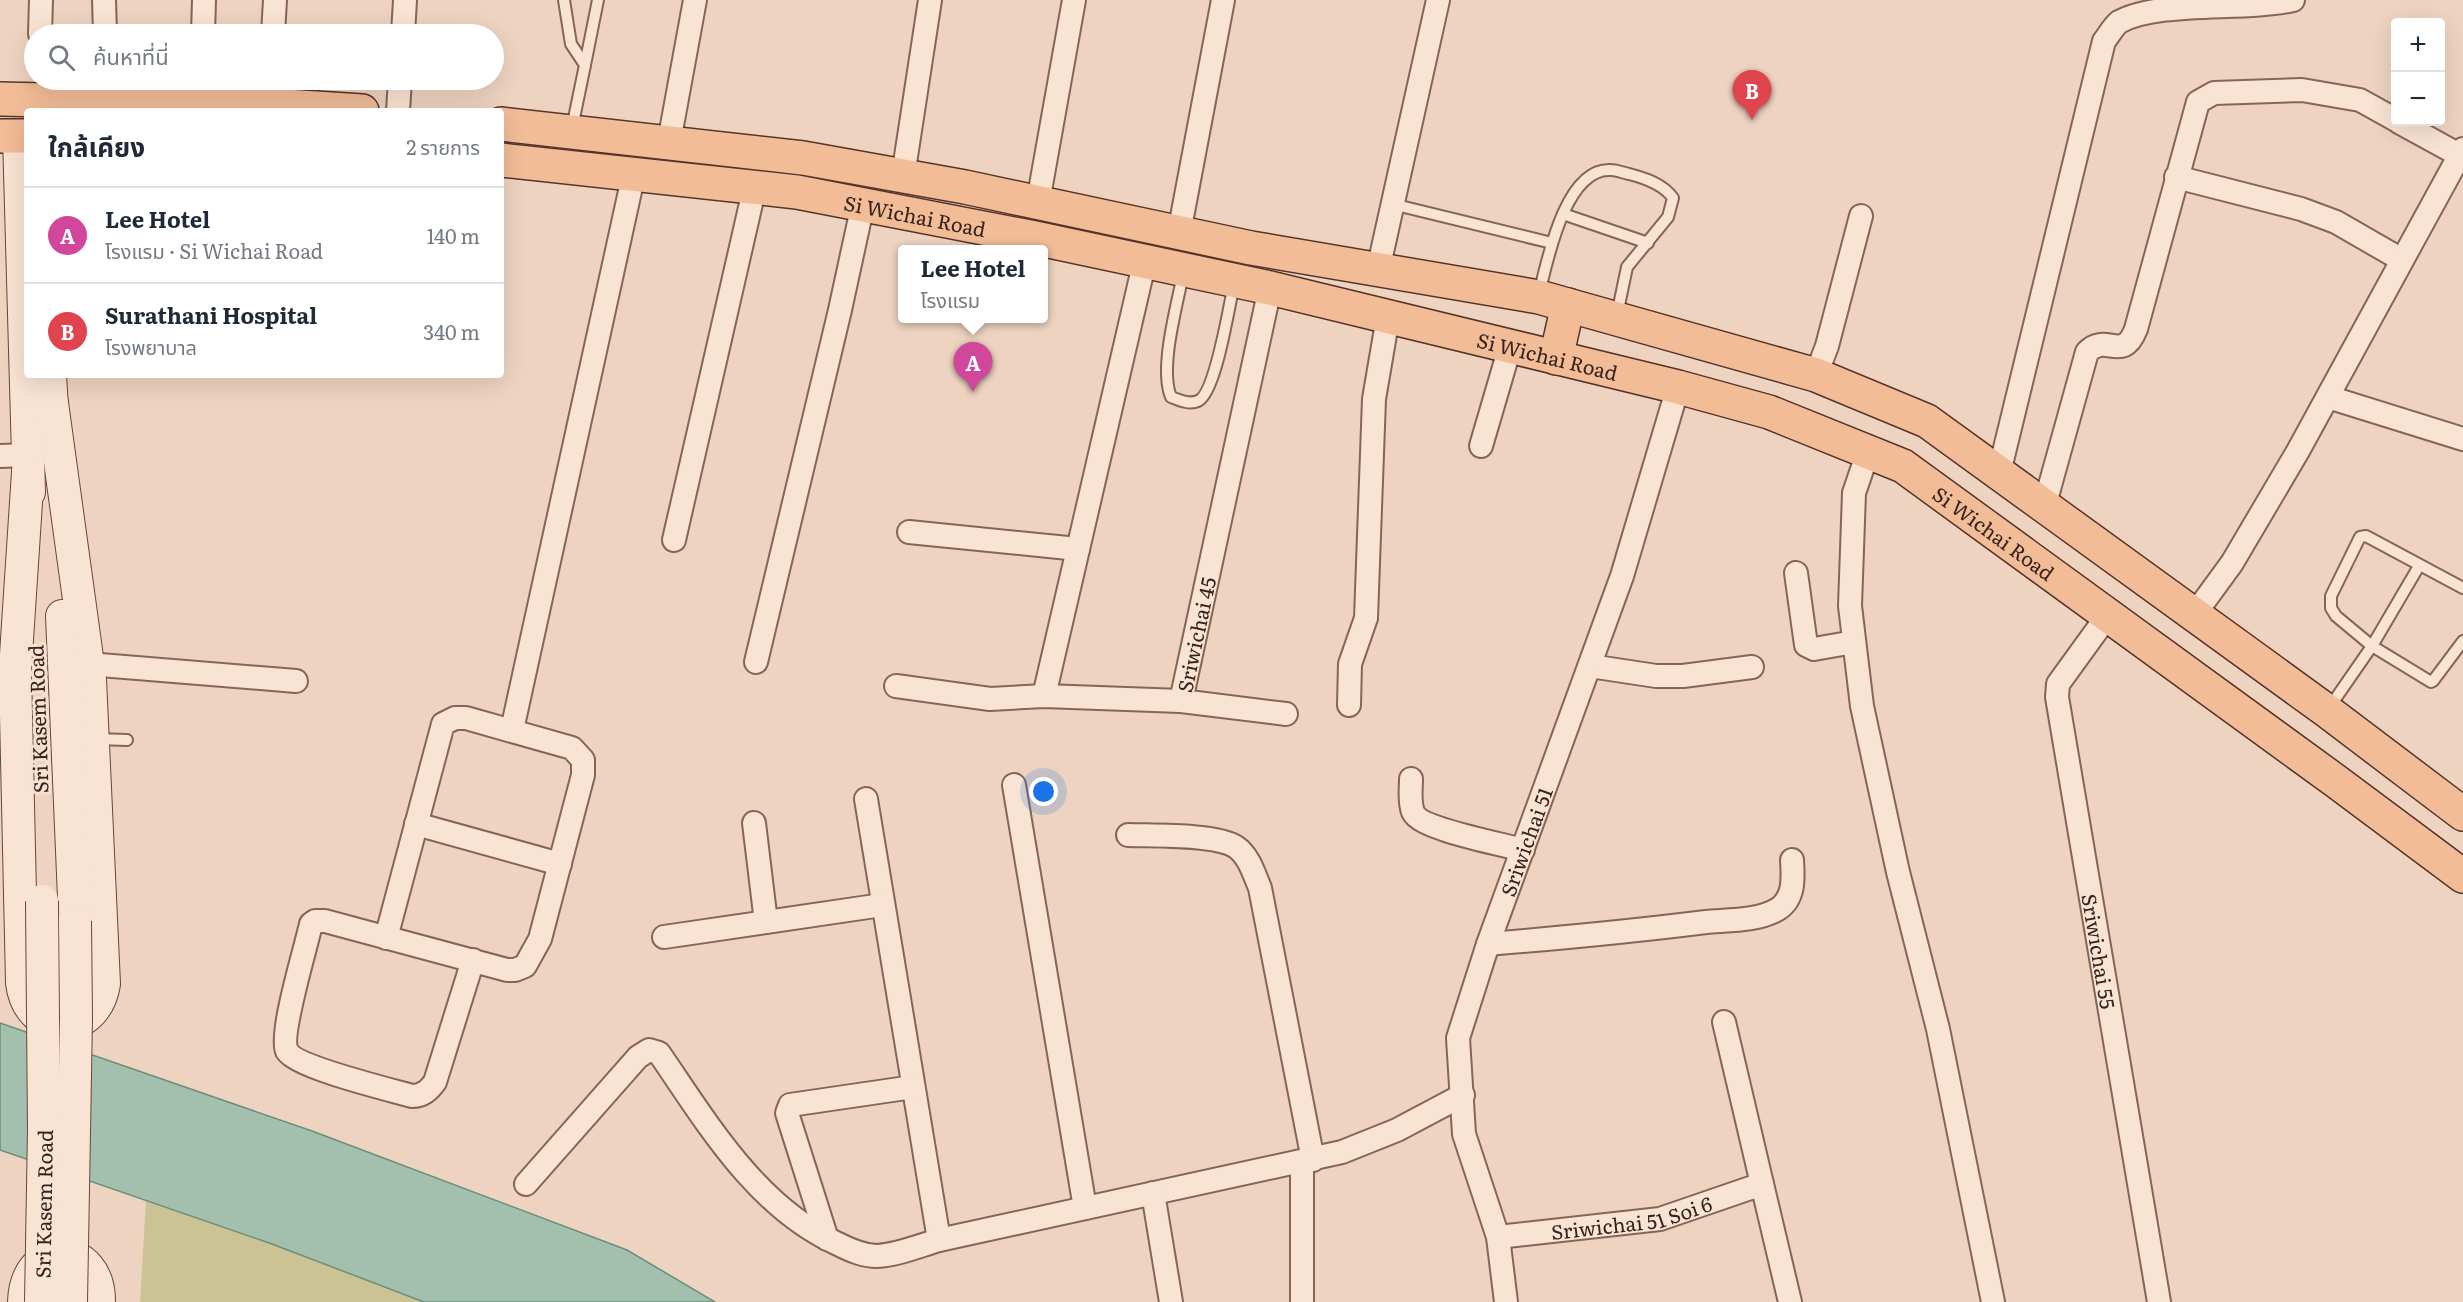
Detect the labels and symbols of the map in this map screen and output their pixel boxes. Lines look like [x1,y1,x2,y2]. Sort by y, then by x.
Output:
pin: B [1732,70,1772,120]
street label: Si Wichai Road [842,186,989,243]
street label: Si Wichai Road [1474,324,1621,387]
pin: A [954,342,992,392]
street label: Si Wichai Road [1927,478,2061,587]
street label: Sriwichai 45 [1168,574,1222,695]
street label: Sri Kasem Road [19,644,55,794]
your location [1029,777,1058,806]
street label: Sriwichai 51 [1492,783,1559,900]
street label: Sriwichai 55 [2075,891,2124,1011]
street label: Sri Kasem Road [26,1129,59,1279]
street label: Sriwichai 51 Soi 6 [1549,1187,1716,1246]

